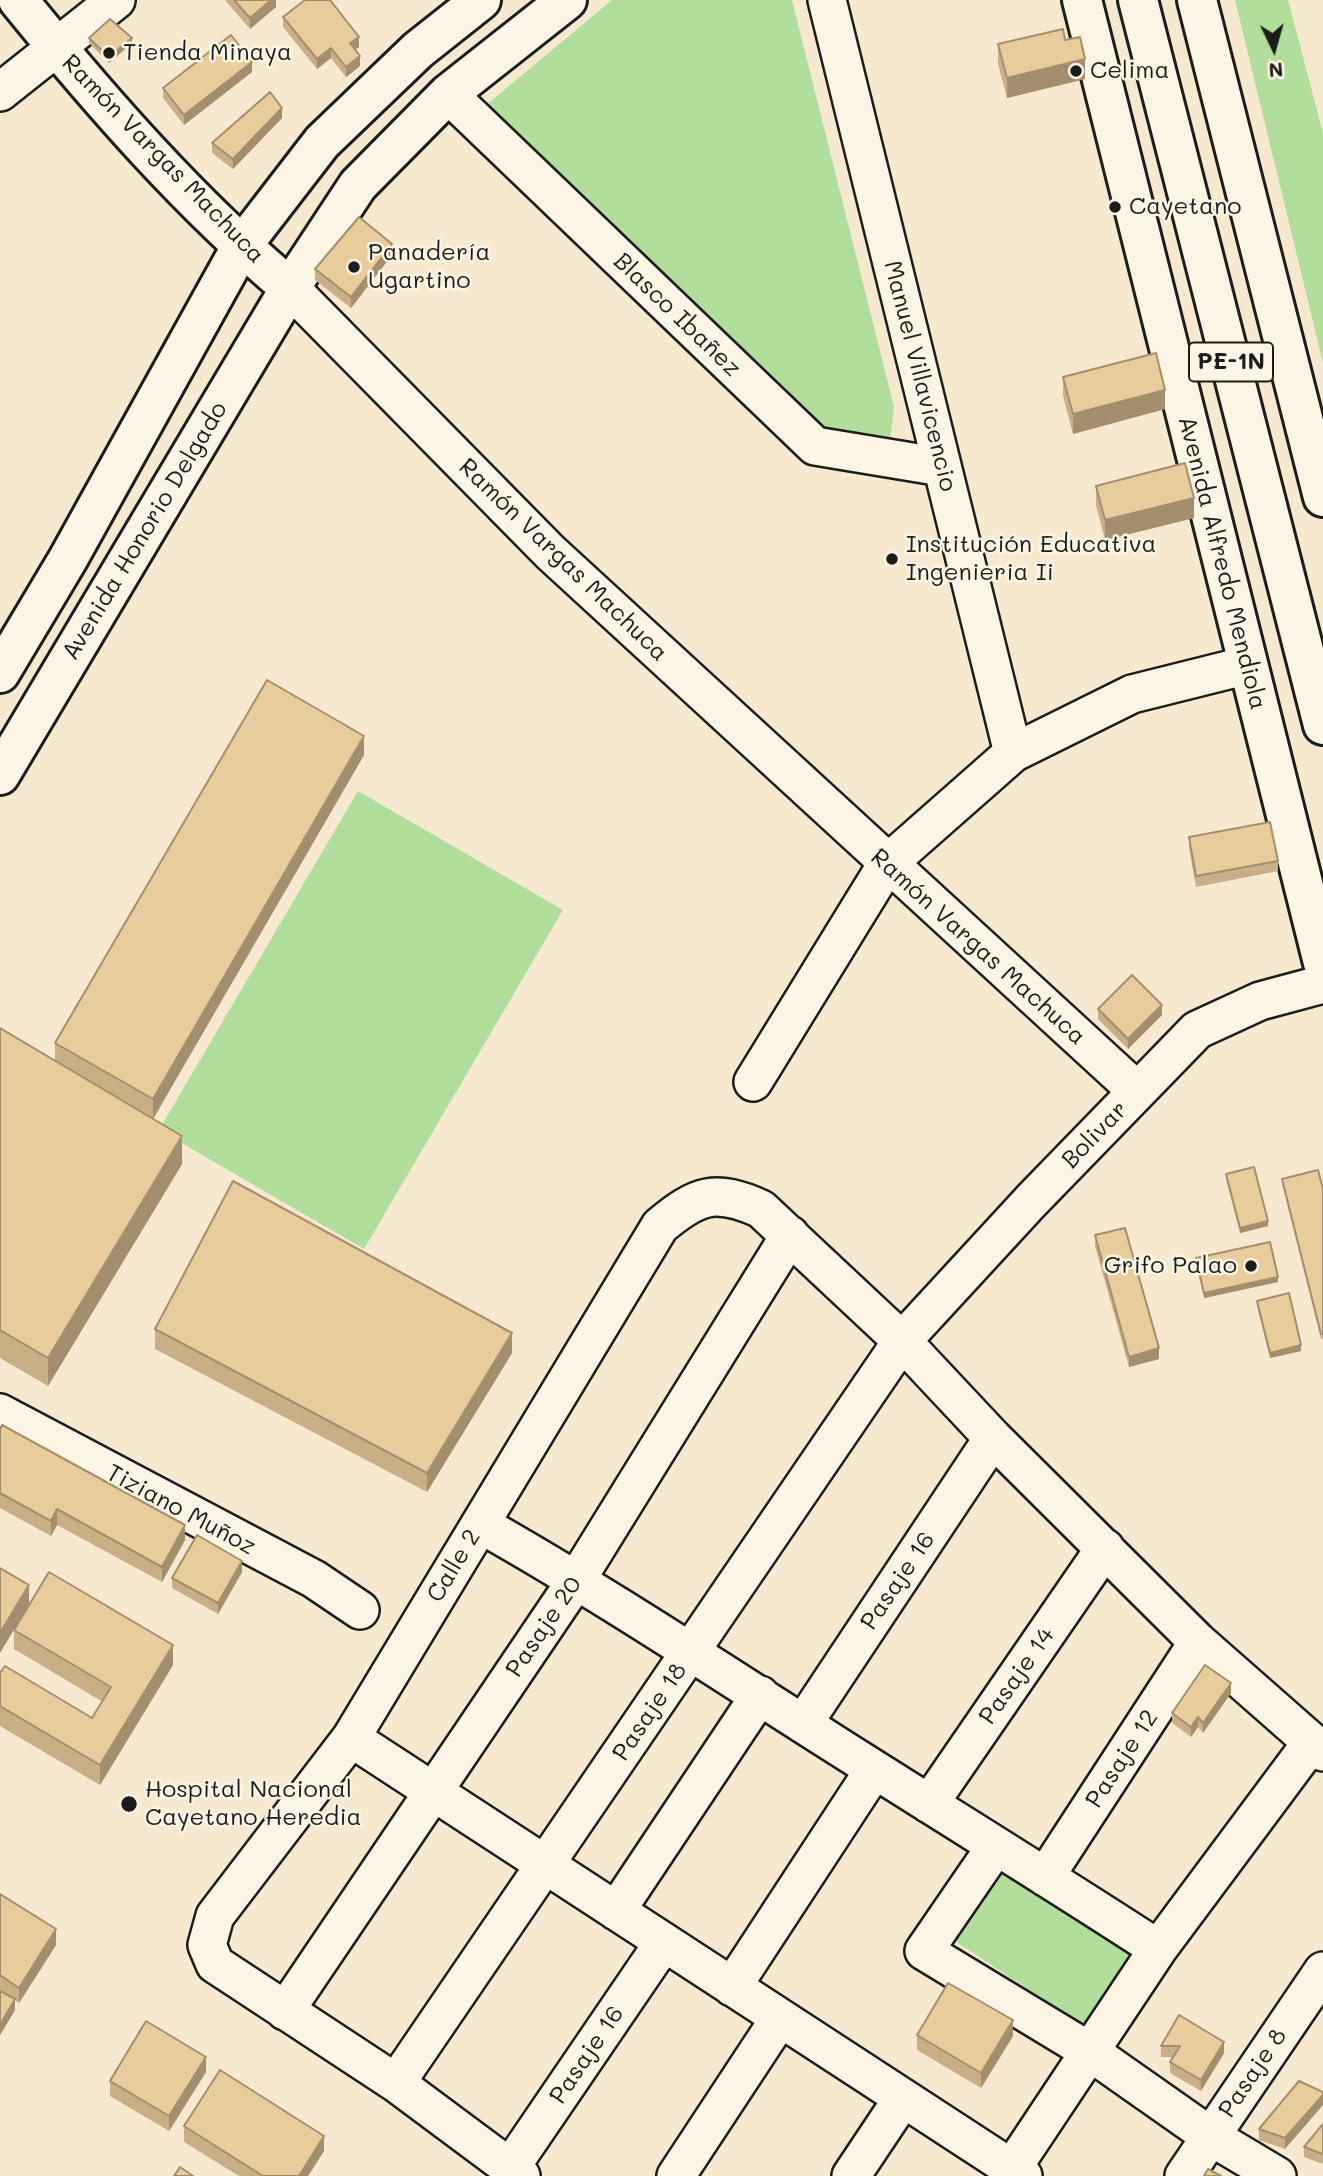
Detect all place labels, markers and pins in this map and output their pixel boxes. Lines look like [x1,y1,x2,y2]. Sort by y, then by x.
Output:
place label: Tienda Minaya [123,39,292,67]
marker: Tienda Minaya [101,45,117,61]
place label: Celima [1090,57,1169,85]
marker: Celima [1068,63,1084,79]
place label: Cayetano [1129,193,1242,221]
marker: Cayetano [1107,199,1123,215]
place label: Panadería Ugartino [368,239,490,295]
marker: Panadería Ugartino [346,259,362,275]
place label: Institución Educativa Ingenieria Ii [906,531,1156,587]
marker: Institución Educativa Ingenieria Ii [884,551,900,567]
place label: Grifo Palao [1104,1252,1237,1280]
marker: Grifo Palao [1243,1258,1259,1274]
place label: Hospital Nacional Cayetano Heredia [145,1776,362,1832]
marker: Hospital Nacional Cayetano Heredia [119,1794,139,1814]

